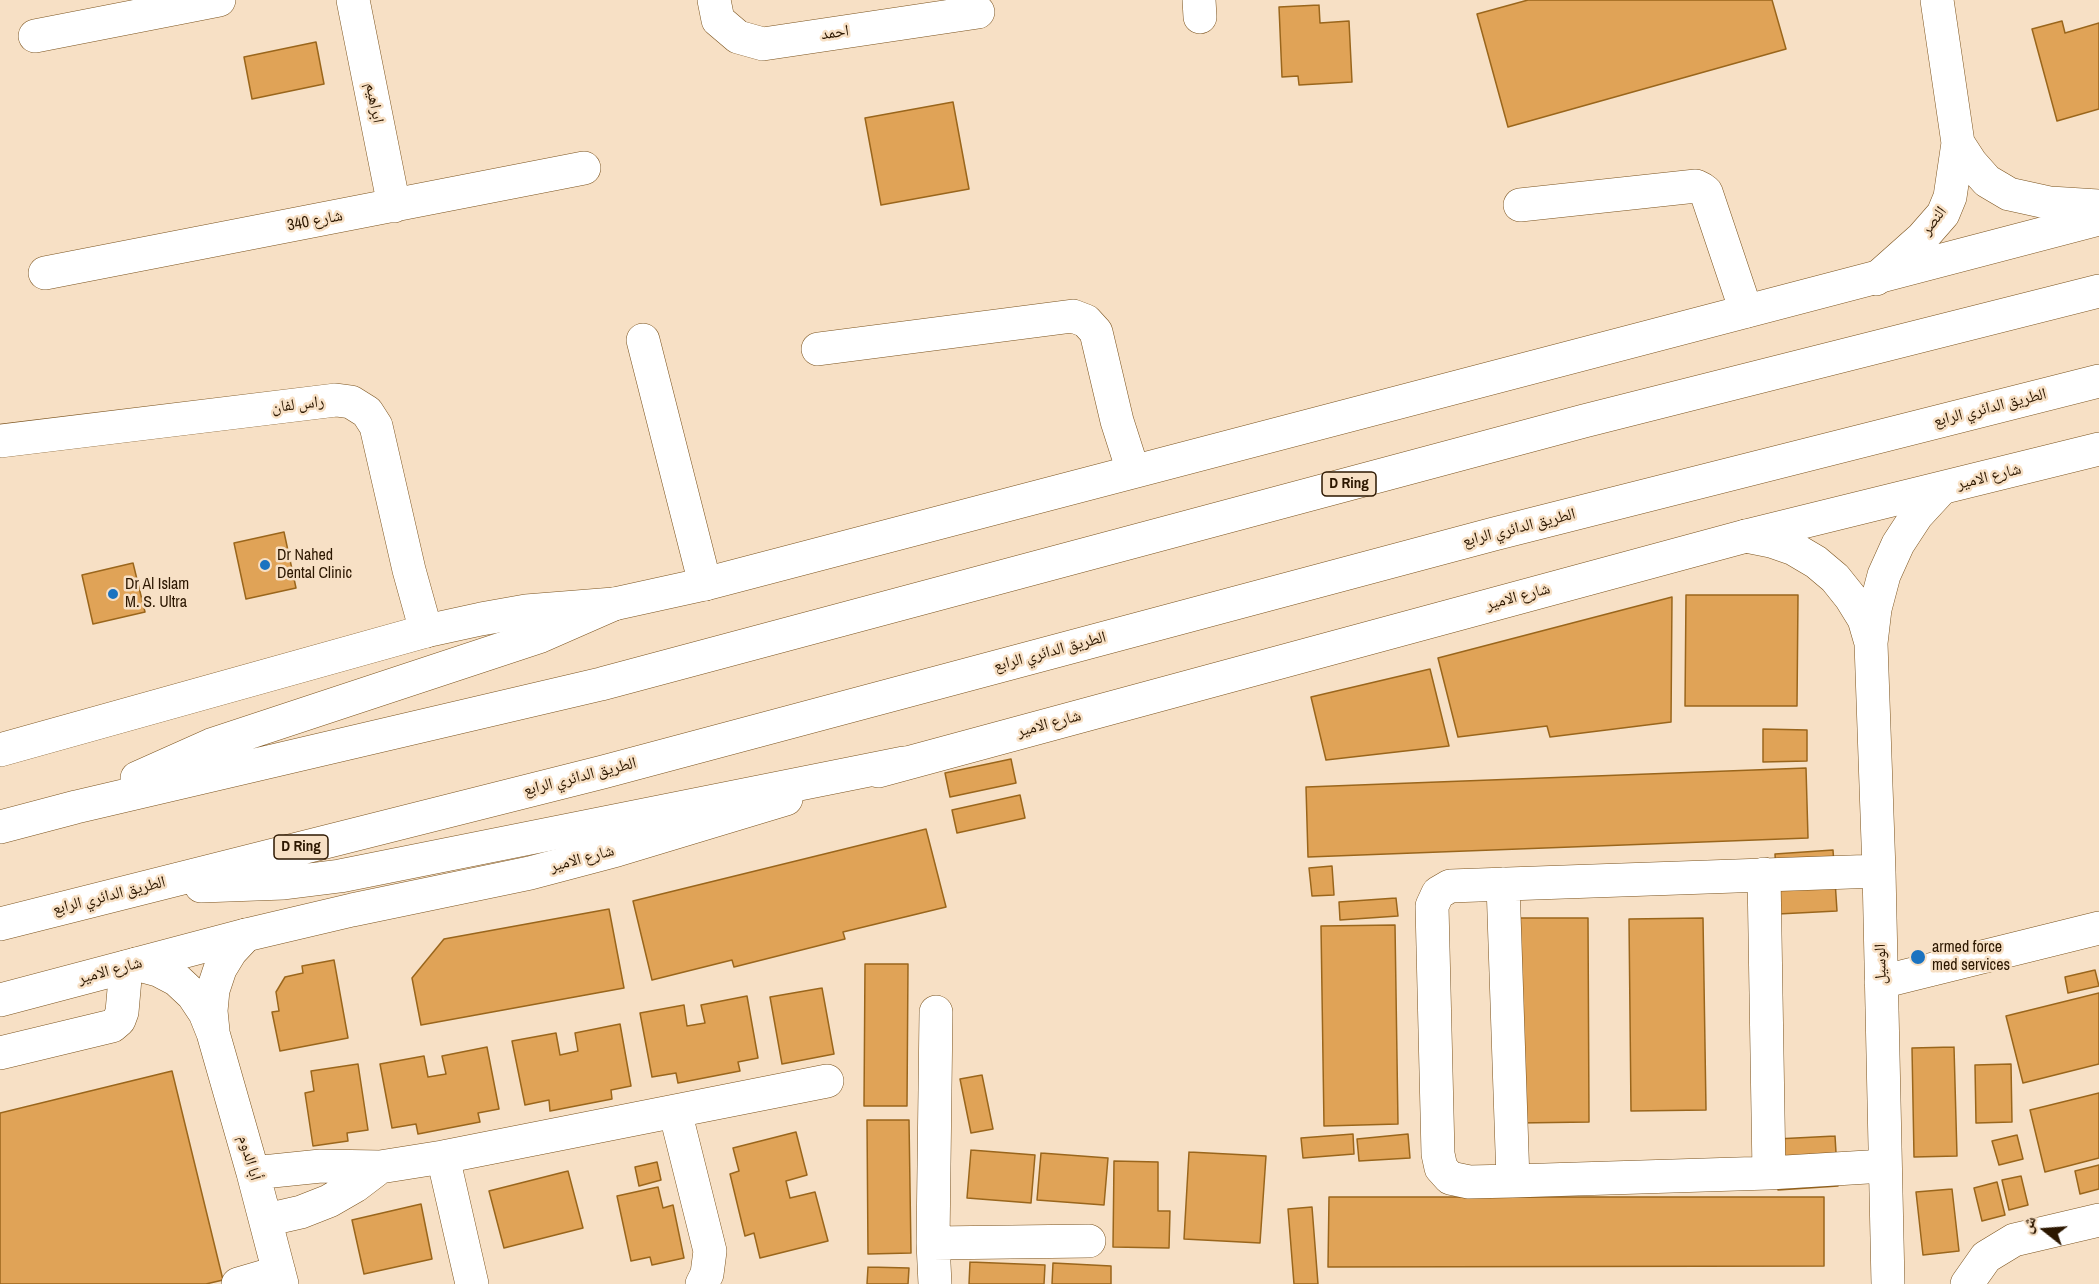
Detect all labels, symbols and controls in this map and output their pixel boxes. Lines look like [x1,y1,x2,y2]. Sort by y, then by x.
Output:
street label: احمد [820,22,850,44]
street label: ابراهيم [361,81,387,125]
street label: النصر [1917,203,1951,239]
street label: شارع 340 [286,206,344,236]
street label: الطريق الدائري الرابع [1932,385,2048,431]
street label: راس لفان [271,392,325,418]
street label: شارع الامير [1955,460,2023,494]
road number: D Ring [1322,472,1376,496]
street label: الطريق الدائري الرابع [1461,505,1577,551]
place label: Dr Nahed Dental Clinic [277,546,352,584]
marker: Dr Nahed Dental Clinic [258,558,272,572]
place label: Dr Al Islam M. S. Ultra [125,575,189,613]
street label: شارع الامير [1484,579,1552,615]
marker: Dr Al Islam M. S. Ultra [106,587,120,601]
street label: الطريق الدائري الرابع [992,628,1108,676]
street label: شارع الامير [1015,706,1083,742]
street label: الطريق الدائري الرابع [522,754,638,800]
road number: D Ring [274,835,328,859]
street label: شارع الامير [548,841,616,877]
street label: الطريق الدائري الرابع [51,873,167,919]
place label: armed force med services [1932,938,2010,976]
street label: الوسيل [1871,944,1891,984]
marker: armed force med services [1909,948,1927,966]
street label: شارع الامير [76,953,144,989]
street label: أبا الدوم [233,1133,265,1183]
north arrow [2015,1200,2075,1260]
text: ش [2015,1213,2041,1236]

